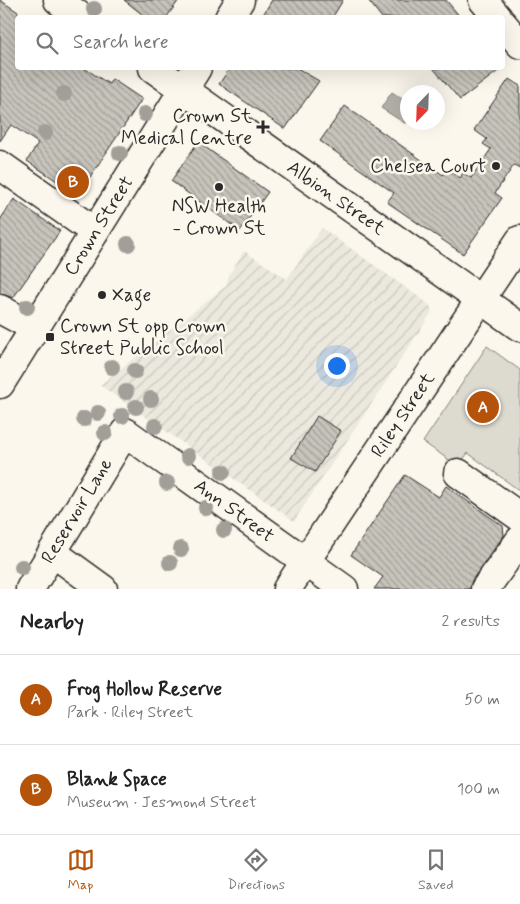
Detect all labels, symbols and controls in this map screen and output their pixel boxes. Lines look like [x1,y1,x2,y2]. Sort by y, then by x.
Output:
search box [15,15,505,70]
icon: search [33,29,61,57]
text: Search here [73,30,169,55]
north arrow [400,85,445,130]
place label: Crown St Medical Centre [121,104,252,151]
marker: Crown St Medical Centre [256,120,270,134]
place label: Chelsea Court [370,154,486,179]
street label: Albion Street [282,155,390,241]
marker: Chelsea Court [490,160,502,172]
pin: B [57,163,89,201]
street label: Crown Street [58,171,140,281]
marker: NSW Health - Crown St [213,181,225,193]
place label: NSW Health - Crown St [172,194,266,241]
place label: Xage [112,283,151,311]
marker: Xage [96,289,108,301]
place label: Crown St opp Crown Street Public School [60,314,226,361]
marker: Crown St opp Crown Street Public School [44,331,56,343]
your location [324,353,350,379]
street label: Riley Street [365,368,441,462]
pin: A [467,388,499,426]
street label: Reservoir Lane [36,454,118,568]
street label: Ann Street [189,473,279,549]
text: Nearby [20,608,84,636]
text: 2 results [442,611,500,632]
text: Frog Hollow Reserve [67,677,222,702]
text: A [31,689,41,710]
text: 50 m [464,689,500,710]
text: Park · Riley Street [67,702,193,723]
text: Blank Space [67,767,167,792]
text: B [31,779,41,800]
text: 100 m [457,779,500,800]
text: Museum · Jesmond Street [67,792,257,813]
tab: Map [67,846,95,894]
tab: Directions [228,846,285,894]
tab: Saved [418,846,453,894]

